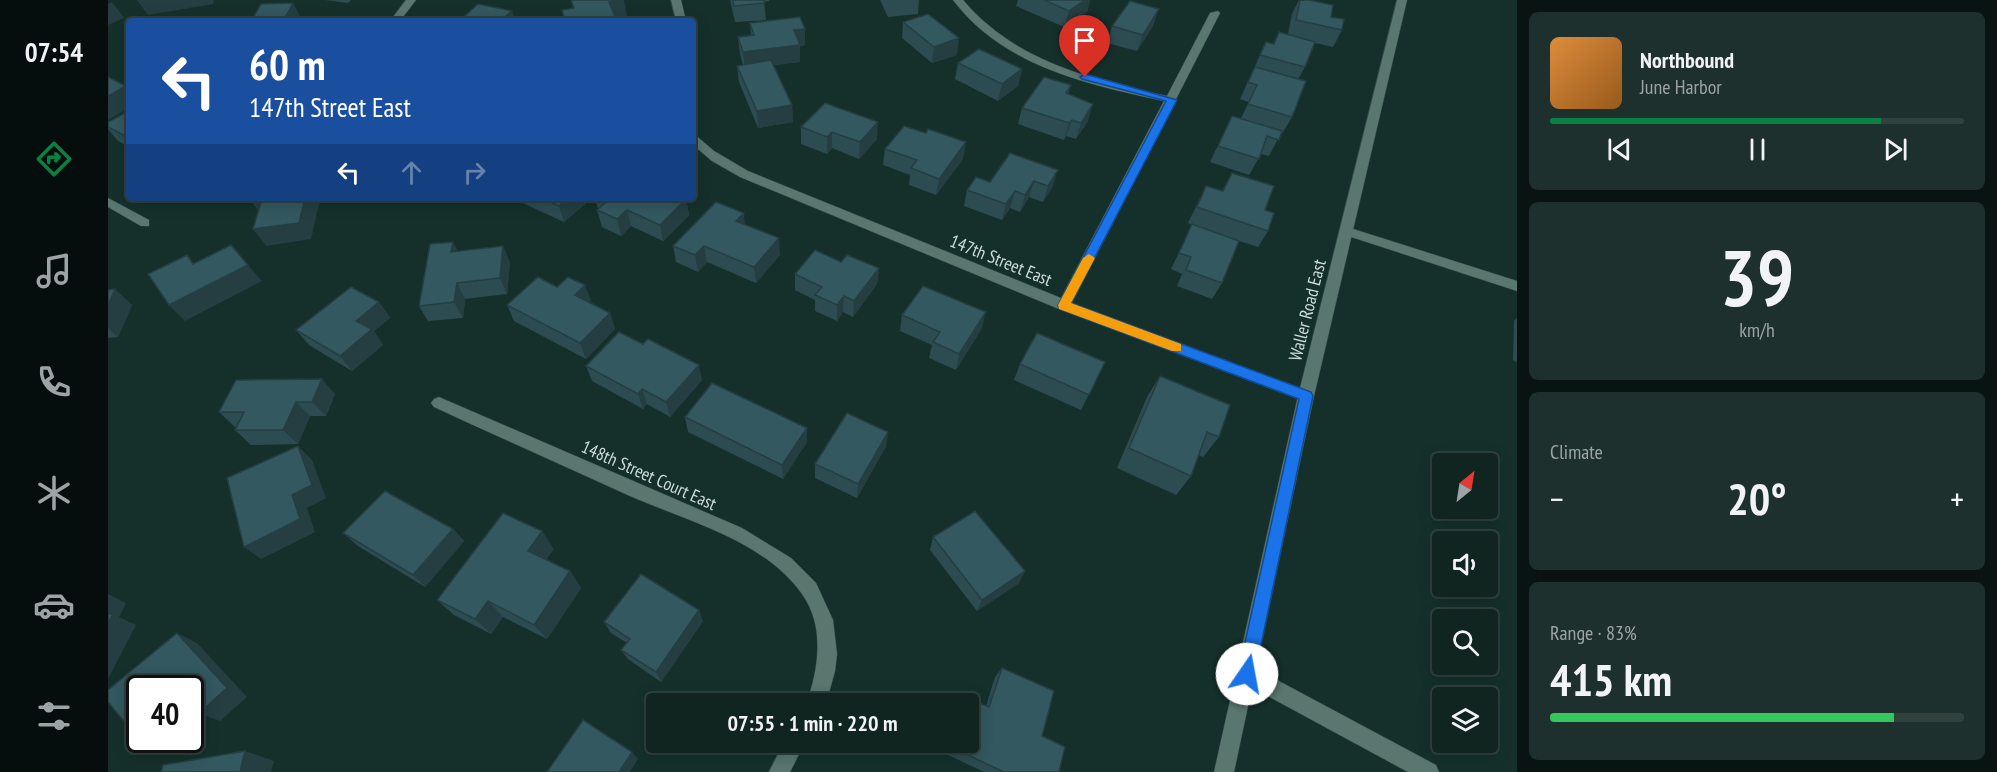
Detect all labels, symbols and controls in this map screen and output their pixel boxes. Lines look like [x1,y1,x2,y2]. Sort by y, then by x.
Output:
pin [1059,15,1110,77]
icon: arrive [1068,24,1101,57]
text: 07:54 [25,35,83,69]
text: 60 m [249,37,326,92]
icon: left [150,42,228,120]
text: Northbound [1640,46,1734,74]
text: June Harbor [1640,74,1722,100]
text: 147th Street East [249,90,411,124]
icon: previous [1603,133,1636,166]
icon: pause [1741,133,1774,166]
icon: next [1879,133,1912,166]
icon: directions [33,138,75,180]
icon: left [332,156,365,189]
icon: ahead [395,156,428,189]
icon: right [458,156,491,189]
text: 39 [1720,227,1794,328]
street label: 147th Street East [947,229,1055,291]
icon: music [33,250,75,292]
street label: Waller Road East [1283,257,1331,363]
text: km/h [1739,317,1775,343]
icon: phone [33,361,75,403]
street label: 148th Street Court East [578,435,720,515]
text: Climate [1550,439,1603,465]
north arrow [1432,453,1498,519]
map controls [1432,453,1498,753]
text: 20° [1727,469,1787,527]
icon: climate [33,472,75,514]
text: − [1550,477,1564,520]
text: + [1950,477,1964,520]
button: sound [1432,531,1498,597]
icon: car [33,584,75,626]
button: search [1432,609,1498,675]
text: Range · 83% [1550,620,1637,646]
position arrow [1215,642,1279,706]
text: 415 km [1550,650,1672,708]
speed limit sign: 40 [126,675,204,753]
button: layers [1432,687,1498,753]
icon: filters [33,695,75,737]
text: 07:55 · 1 min · 220 m [727,709,898,737]

